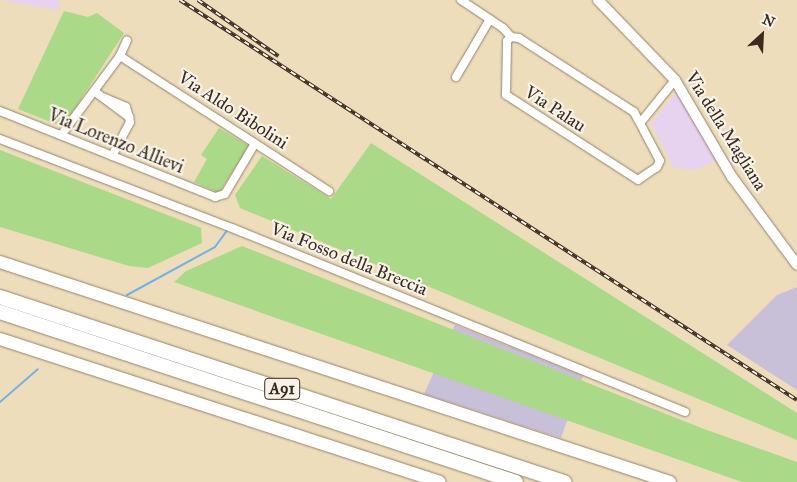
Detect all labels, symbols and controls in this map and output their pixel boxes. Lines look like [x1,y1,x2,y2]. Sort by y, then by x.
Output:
north arrow [737,10,787,60]
text: N [760,11,778,31]
street label: Via Aldo Bibolini [174,66,292,154]
street label: Via della Magliana [681,68,771,194]
street label: Via Palau [520,81,590,137]
street label: Via Lorenzo Allievi [45,104,187,178]
street label: Via Fosso della Breccia [267,218,431,300]
road number: A91 [263,376,301,402]

